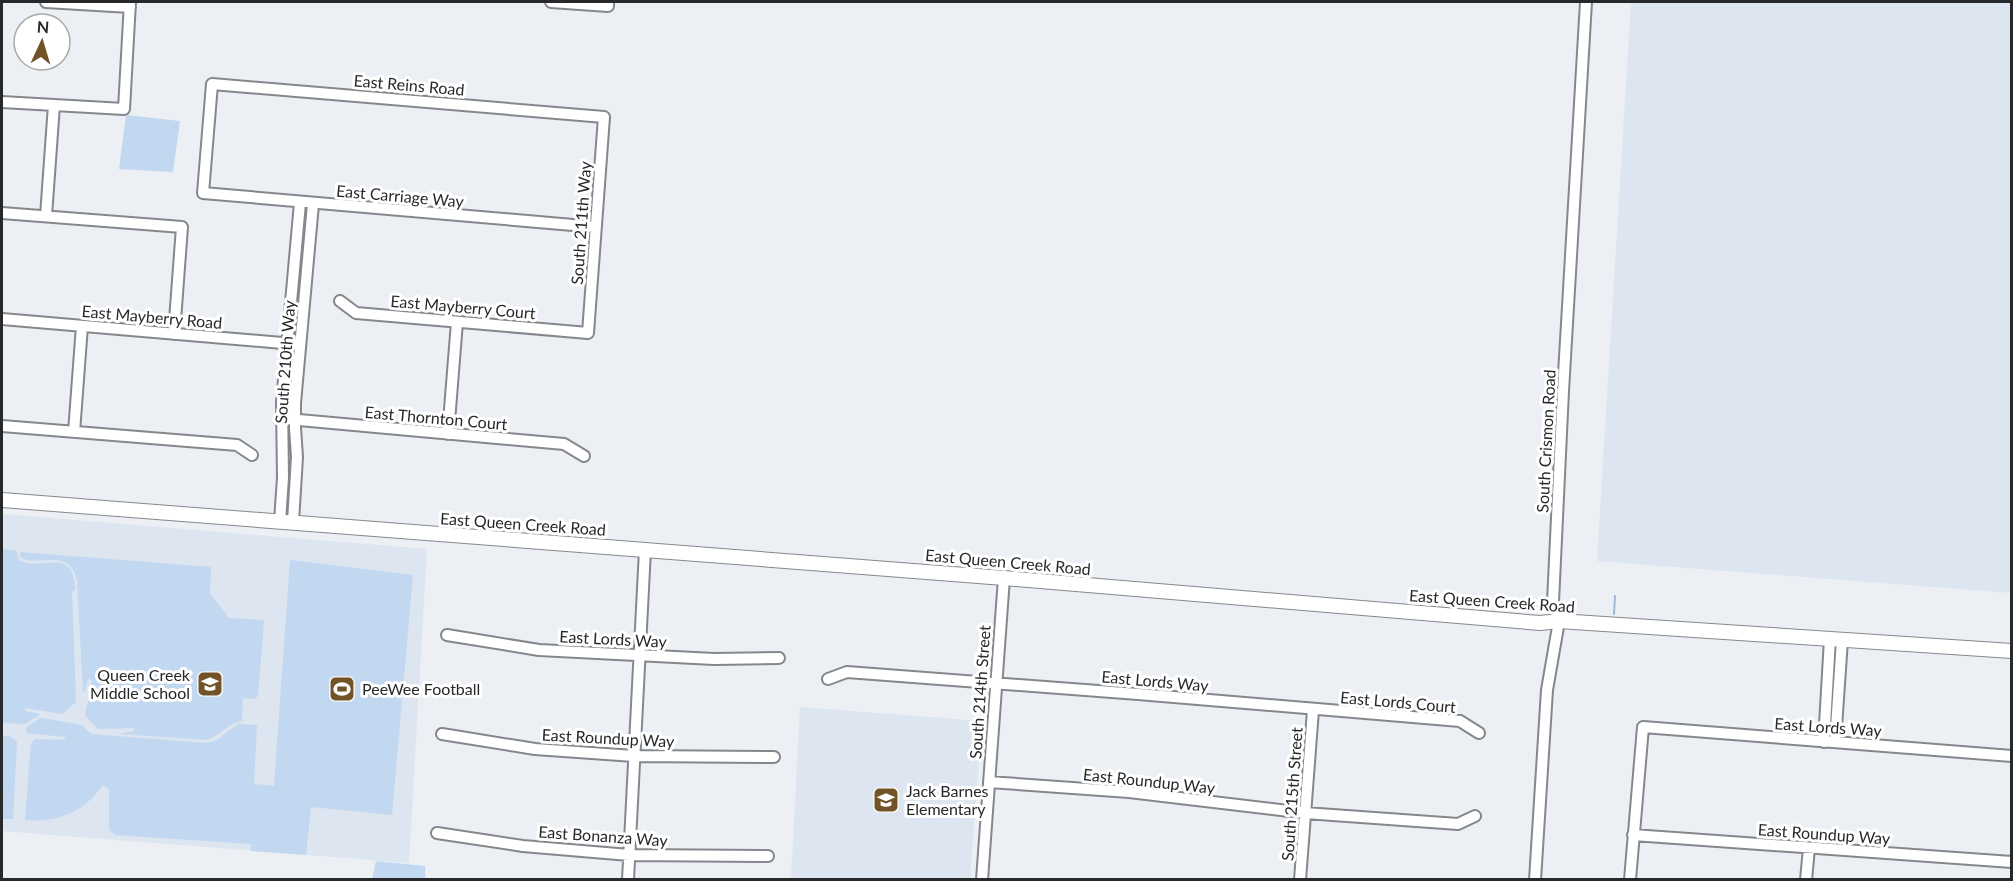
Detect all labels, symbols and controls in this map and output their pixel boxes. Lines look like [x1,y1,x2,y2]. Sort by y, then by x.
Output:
north arrow [12,12,72,72]
text: N [36,17,50,36]
street label: East Reins Road [353,70,465,99]
street label: South 211th Way [567,160,594,285]
street label: East Carriage Way [335,180,465,211]
street label: East Mayberry Court [390,291,537,322]
street label: South 210th Way [271,299,298,424]
street label: East Mayberry Road [81,301,223,332]
street label: South Crismon Road [1532,369,1559,513]
street label: East Thornton Court [364,402,508,433]
street label: East Queen Creek Road [440,508,607,539]
street label: East Queen Creek Road [924,545,1092,578]
street label: East Queen Creek Road [1409,585,1576,616]
street label: South 214th Street [965,624,994,760]
street label: East Lords Way [559,626,668,651]
place label: Queen Creek Middle School [90,665,191,702]
street label: East Lords Way [1101,666,1210,695]
school or university icon: Queen Creek Middle School [195,669,225,699]
sports icon: PeeWee Football [327,674,357,704]
place label: PeeWee Football [362,679,480,698]
street label: East Lords Court [1339,687,1457,716]
street label: East Lords Way [1774,713,1883,740]
street label: East Roundup Way [541,725,676,750]
street label: South 215th Street [1277,726,1306,862]
street label: East Roundup Way [1082,764,1217,797]
place label: Jack Barnes Elementary [906,781,989,818]
school or university icon: Jack Barnes Elementary [871,785,901,815]
street label: East Roundup Way [1757,819,1892,848]
street label: East Bonanza Way [538,822,669,850]

